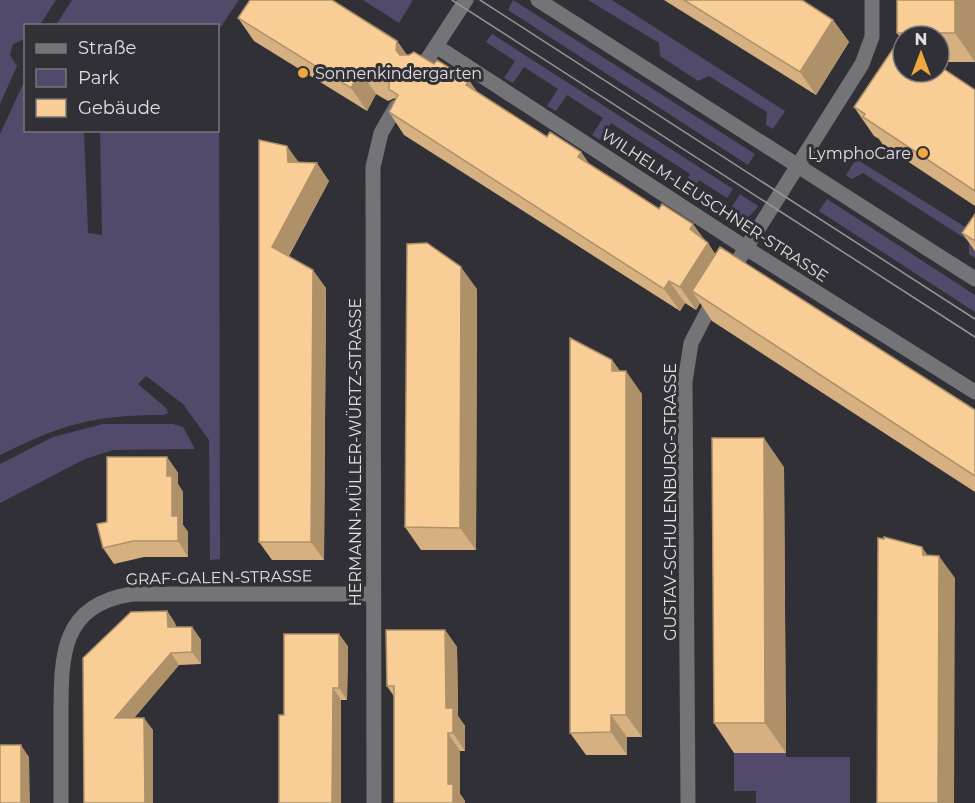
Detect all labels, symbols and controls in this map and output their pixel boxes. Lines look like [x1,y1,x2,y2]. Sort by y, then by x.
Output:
legend [24,24,219,132]
north arrow [891,24,951,84]
text: N [915,30,927,49]
text: Straße [78,37,137,59]
place label: Sonnenkindergarten [315,64,482,83]
marker: Sonnenkindergarten [296,66,310,80]
text: Park [78,67,119,89]
text: Gebäude [78,97,161,119]
street label: WILHELM-LEUSCHNER-STRASSE [598,125,832,286]
place label: LymphoCare [808,144,911,163]
marker: LymphoCare [916,146,930,160]
street label: HERMANN-MÜLLER-WÜRTZ-STRASSE [345,298,365,606]
street label: GUSTAV-SCHULENBURG-STRASSE [661,363,680,641]
street label: GRAF-GALEN-STRASSE [125,566,313,589]

